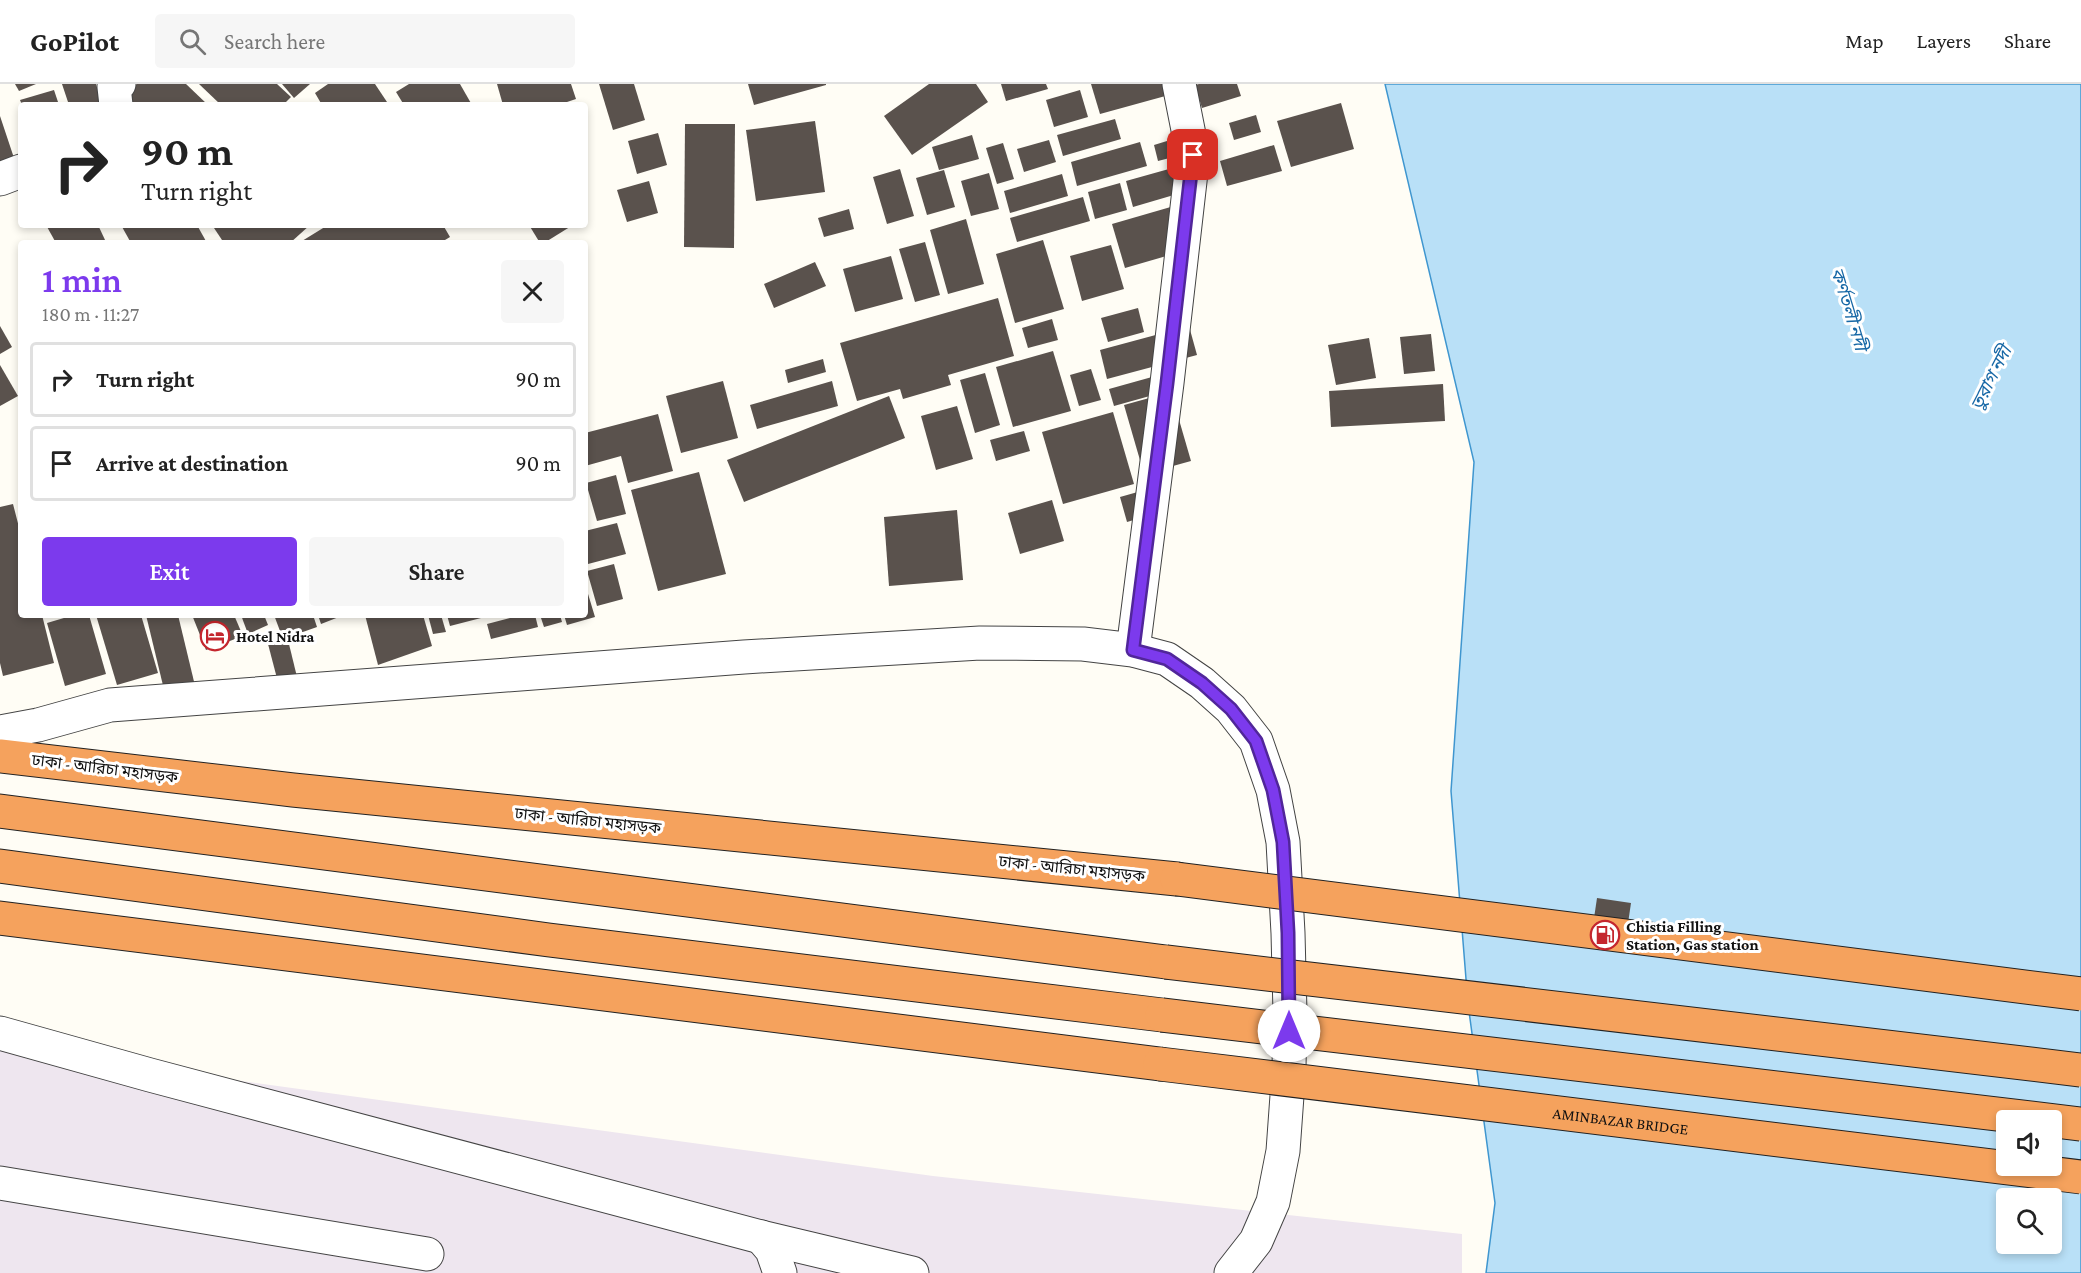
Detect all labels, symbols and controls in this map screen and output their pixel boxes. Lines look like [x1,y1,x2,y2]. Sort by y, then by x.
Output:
search box [155,14,575,68]
icon: search [176,25,209,58]
text: GoPilot [30,26,119,57]
text: Search here [224,29,325,54]
text: Map [1845,29,1884,53]
text: Layers [1917,29,1971,53]
text: Share [2004,29,2051,53]
icon: right [42,126,120,204]
text: 90 m [141,127,233,174]
pin [1167,129,1218,180]
icon: arrive [1176,138,1209,171]
text: Turn right [141,176,252,206]
text: 1 min [42,260,122,300]
button: close [501,260,564,323]
water label: কর্ণতলী নদী [1827,265,1873,356]
text: 180 m · 11:27 [42,303,139,325]
water label: তুরাগ নদী [1966,339,2018,414]
icon: right [45,363,78,396]
text: Turn right [96,367,194,392]
text: 90 m [516,367,561,392]
icon: arrive [45,447,78,480]
text: Arrive at destination [96,451,288,476]
text: 90 m [516,451,561,476]
button: Exit [42,537,297,606]
button: Share [309,537,564,606]
hotel icon: Hotel Nidra [199,620,231,652]
place label: Hotel Nidra [236,628,314,645]
street label: ঢাকা - আরিচা মহাসড়ক [30,750,180,786]
street label: ঢাকা - আরিচা মহাসড়ক [513,803,663,837]
street label: ঢাকা - আরিচা মহাসড়ক [997,851,1147,885]
place label: Chistia Filling Station, Gas station [1626,918,1759,953]
fuel station icon: Chistia Filling Station, Gas station [1589,919,1621,951]
position arrow [1257,999,1321,1063]
street label: AMINBAZAR BRIDGE [1552,1104,1690,1138]
map controls [1996,1110,2062,1254]
button: sound [1996,1110,2062,1176]
button: search [1996,1188,2062,1254]

